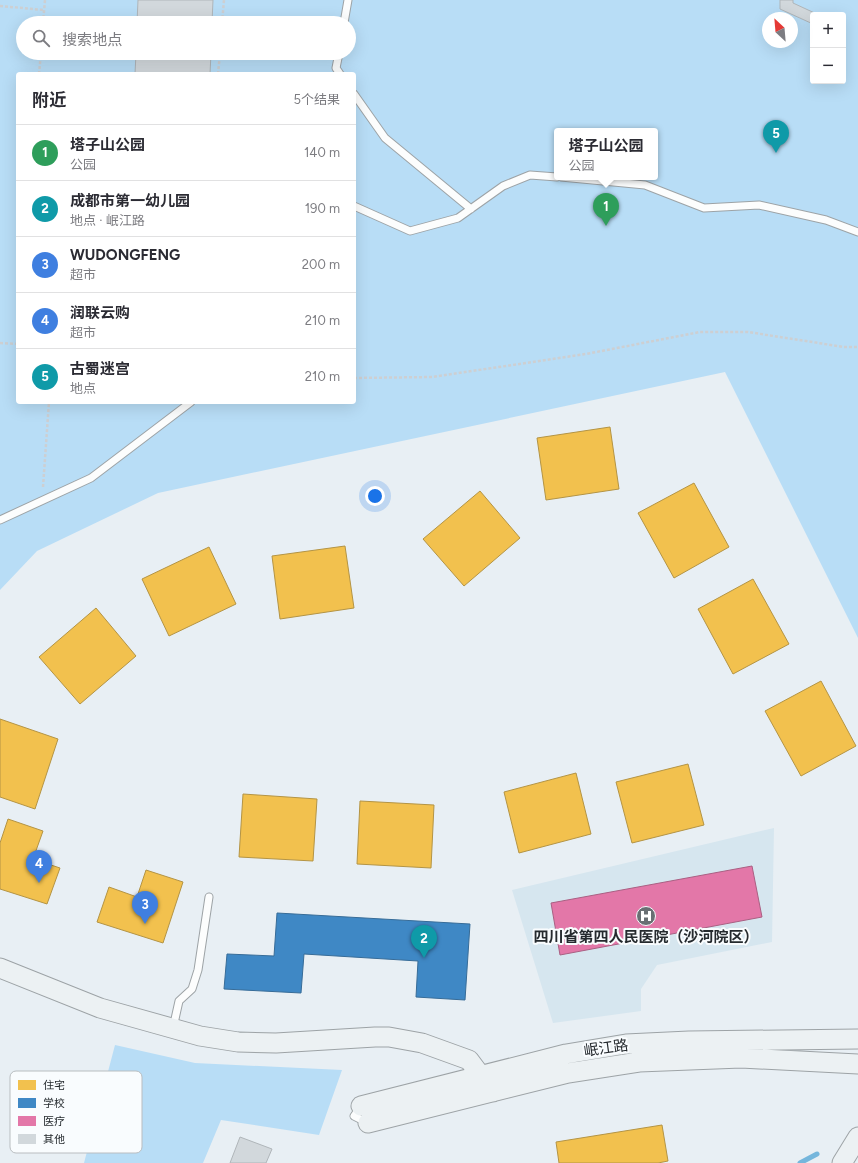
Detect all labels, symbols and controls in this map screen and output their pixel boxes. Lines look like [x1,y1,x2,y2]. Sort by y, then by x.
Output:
north arrow [762,12,798,48]
map controls [810,12,846,84]
button: + [810,12,846,48]
search box [16,16,356,60]
icon: search [30,27,52,49]
text: 搜索地点 [62,31,122,49]
button: − [810,48,846,84]
text: 附近 [32,90,66,110]
text: 5个结果 [294,92,340,107]
pin: 5 [763,120,789,153]
popup [554,128,658,180]
text: 塔子山公园 [70,136,145,154]
text: 塔子山公园 [568,137,644,155]
text: 1 [42,145,48,160]
text: 140 m [304,145,340,160]
text: 公园 [70,157,96,172]
text: 公园 [568,158,595,173]
text: 成都市第一幼儿园 [70,192,190,210]
pin: 1 [593,193,619,226]
text: 2 [41,201,49,216]
text: 190 m [305,201,340,216]
text: 地点 · 岷江路 [70,213,145,228]
text: WUDONGFENG [70,246,180,264]
text: 3 [41,257,49,272]
text: 200 m [302,257,340,272]
text: 超市 [70,267,96,282]
text: 润联云购 [70,304,130,322]
text: 4 [41,313,49,328]
text: 210 m [305,313,340,328]
text: 超市 [70,325,96,340]
text: 古蜀迷宫 [70,360,130,378]
text: 5 [41,369,49,384]
text: 210 m [305,369,340,384]
text: 地点 [70,381,96,396]
your location [365,486,385,506]
pin: 4 [26,850,52,883]
pin: 3 [132,891,158,924]
hospital icon: 四川省第四人民医院（沙河院区） [635,905,657,927]
pin: 2 [411,925,437,958]
place label: 四川省第四人民医院（沙河院区） [533,928,759,946]
street label: 岷江路 [582,1036,630,1060]
legend [10,1071,142,1153]
text: 住宅 [43,1079,65,1092]
text: 学校 [43,1097,65,1110]
text: 医疗 [43,1115,65,1128]
text: 其他 [43,1133,65,1146]

